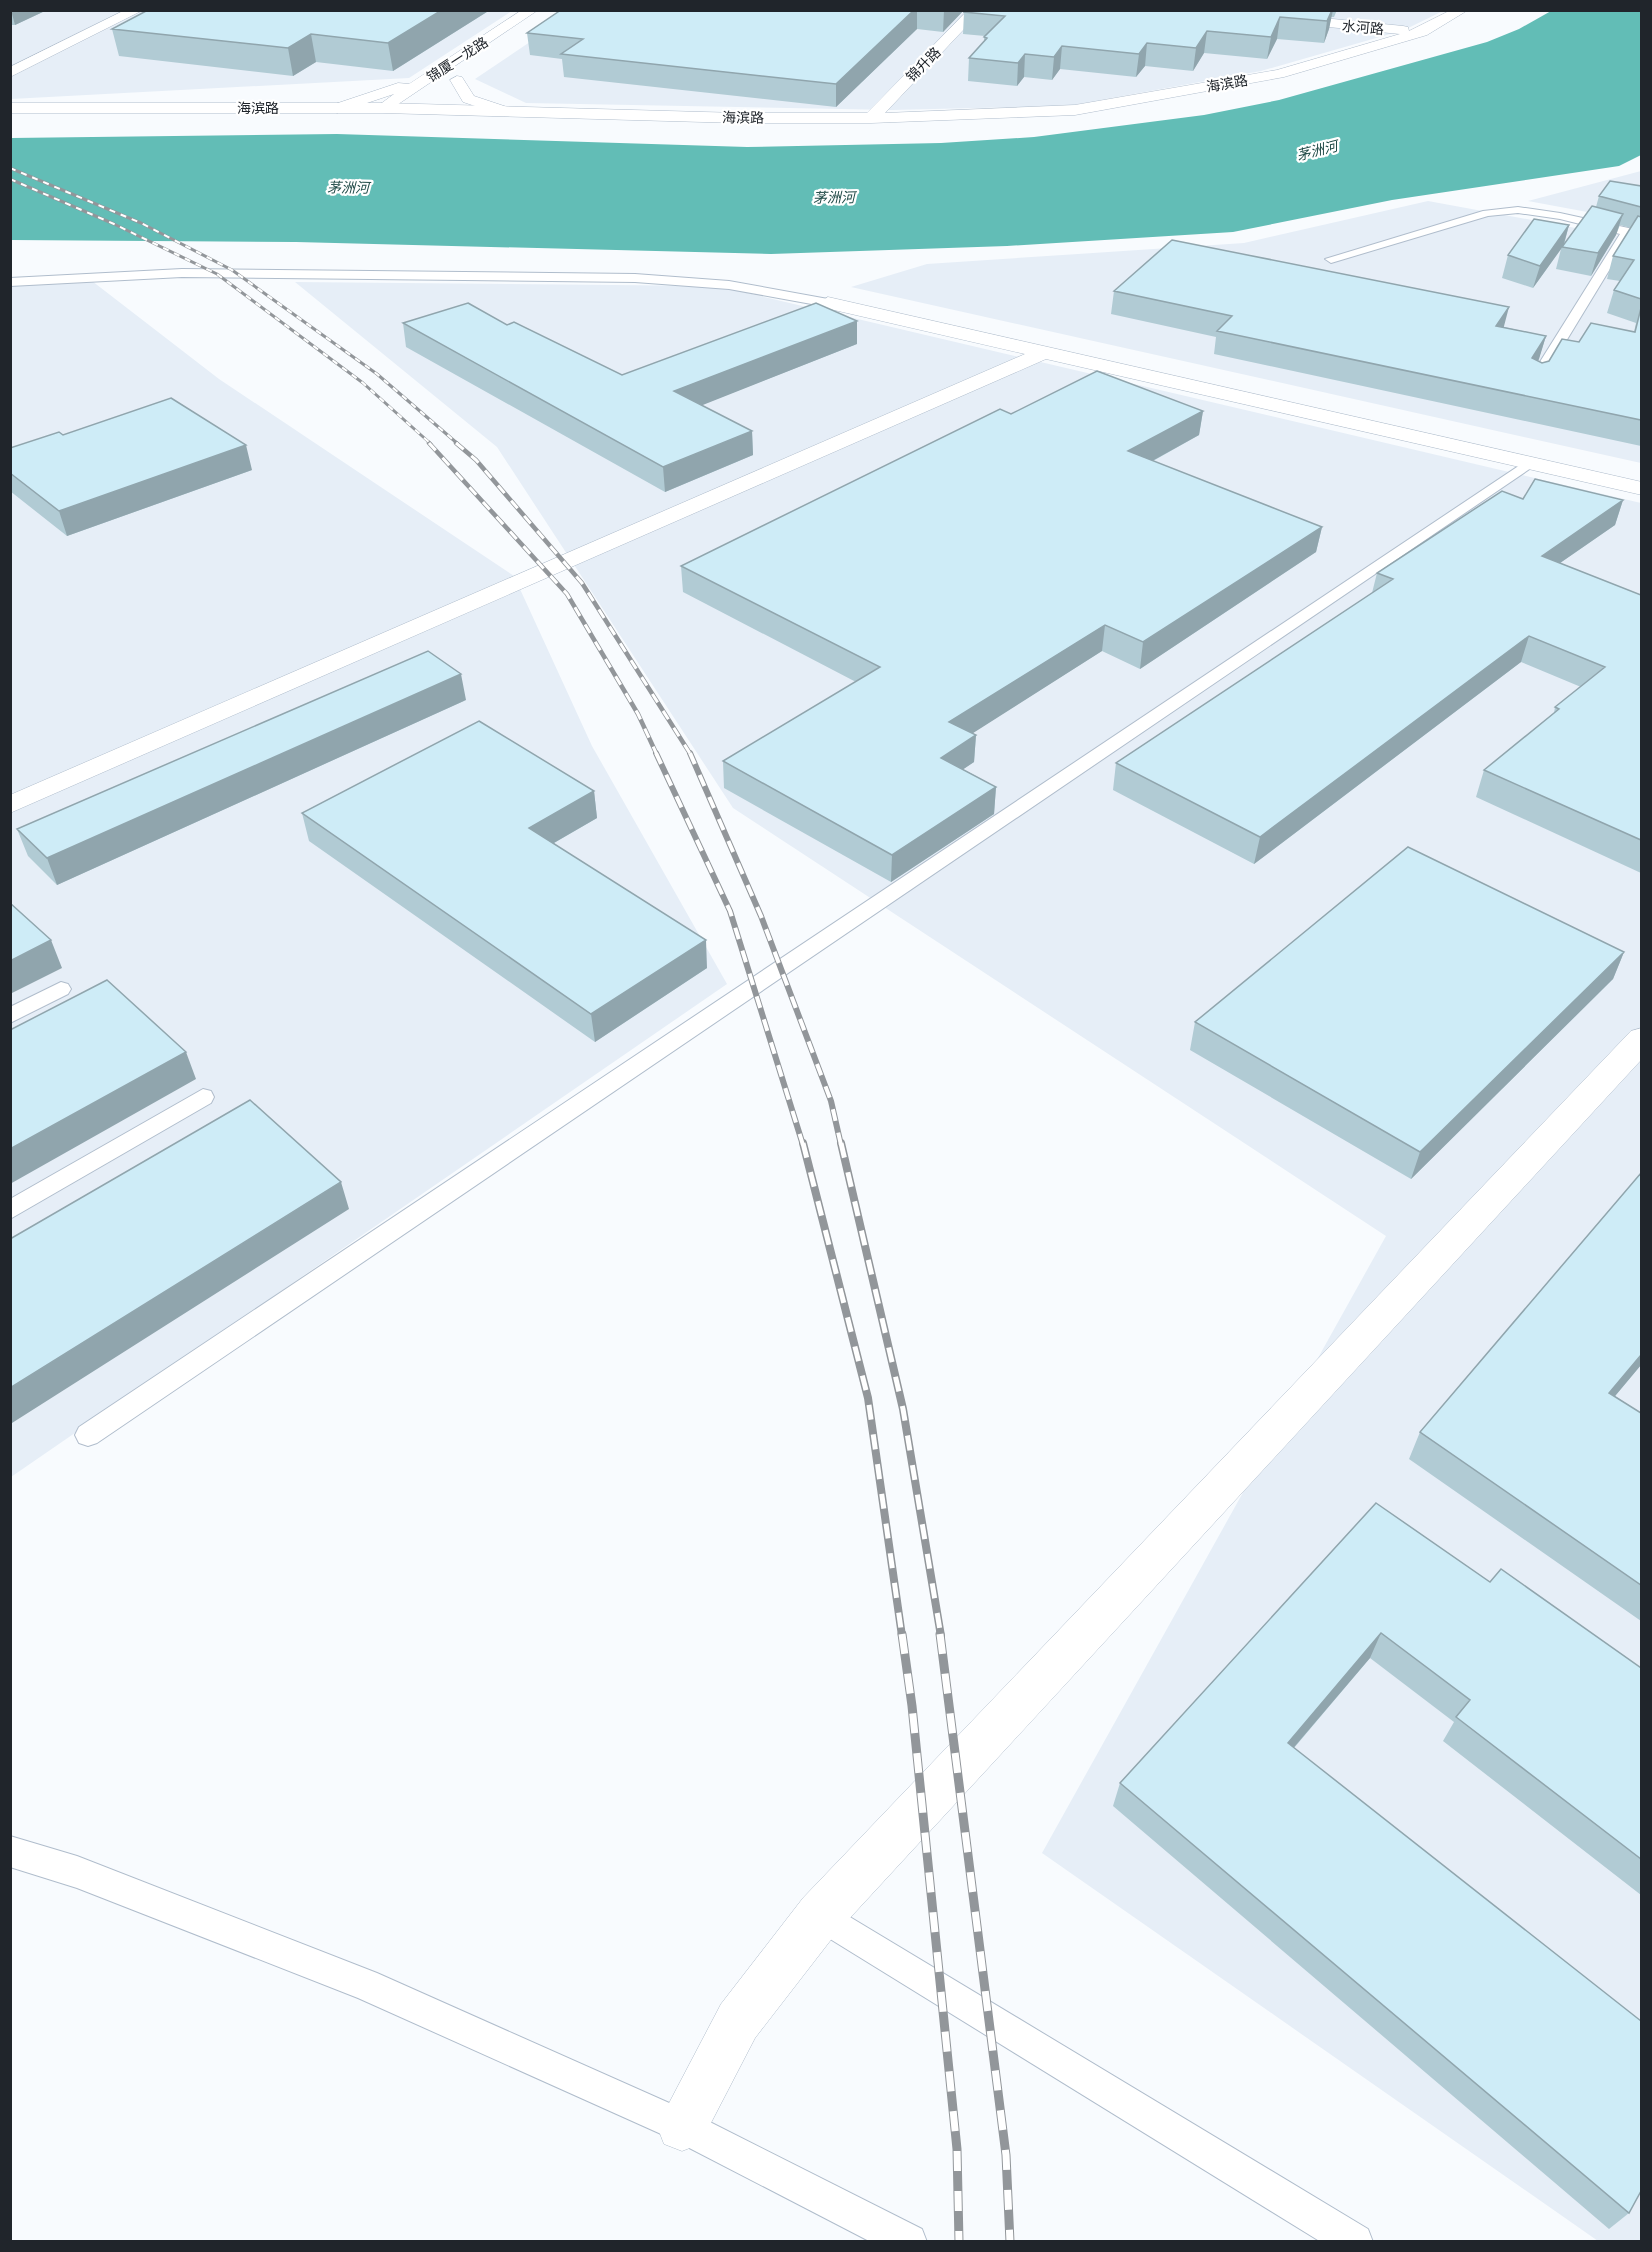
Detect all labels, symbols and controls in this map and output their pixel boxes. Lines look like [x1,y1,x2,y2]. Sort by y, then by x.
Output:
street label: 水河路 [1341,17,1385,37]
street label: 锦厦一龙路 [423,33,491,85]
street label: 锦升路 [902,43,944,85]
street label: 海滨路 [1205,71,1249,95]
street label: 海滨路 [237,99,279,116]
street label: 海滨路 [722,108,764,126]
water label: 茅洲河 [1295,136,1342,163]
water label: 茅洲河 [327,178,372,196]
water label: 茅洲河 [813,188,858,206]

